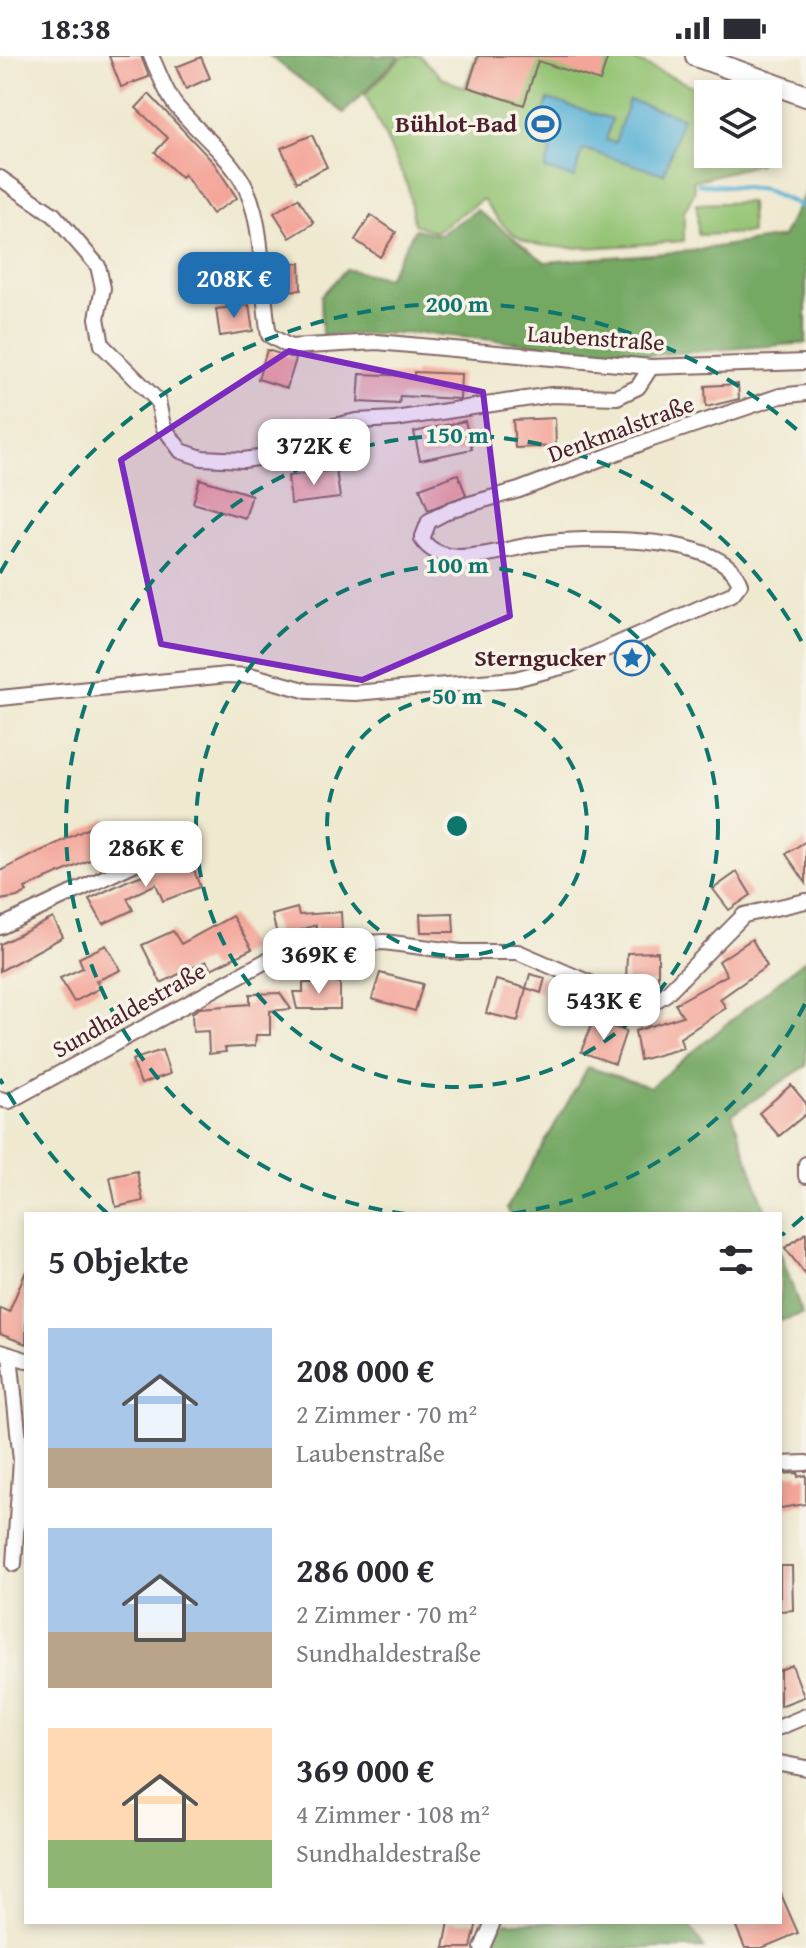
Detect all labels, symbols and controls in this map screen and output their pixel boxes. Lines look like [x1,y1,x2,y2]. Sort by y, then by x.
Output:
text: 18:38 [40,6,111,50]
map controls [694,80,782,168]
button: layers [694,80,782,168]
sports icon: Bühlot-Bad [524,105,562,143]
place label: Bühlot-Bad [395,106,517,141]
pin: 208K € [169,252,299,320]
text: 208K € [196,258,272,297]
text: 200 m [425,286,489,321]
street label: Laubenstraße [526,315,666,360]
street label: Denkmalstraße [543,386,699,471]
text: 150 m [425,417,489,452]
pin: 372K € [249,419,379,487]
text: 372K € [276,425,352,464]
text: 100 m [425,547,489,582]
place icon: Sterngucker [613,639,651,677]
place label: Sterngucker [474,640,606,675]
text: 50 m [432,678,483,713]
centre of rings [443,812,471,840]
pin: 286K € [81,821,211,889]
text: 286K € [108,827,184,866]
pin: 369K € [254,928,384,996]
text: 369K € [281,934,357,973]
street label: Sundhaldestraße [46,953,212,1066]
pin: 543K € [539,974,669,1042]
text: 543K € [566,980,642,1019]
text: 5 Objekte [48,1236,189,1285]
icon: filters [714,1238,758,1282]
text: 208 000 € [296,1345,434,1394]
icon: home [112,1360,208,1456]
text: 2 Zimmer · 70 m² [296,1394,477,1433]
text: Laubenstraße [296,1433,445,1472]
text: 286 000 € [296,1545,434,1594]
icon: home [112,1560,208,1656]
text: 2 Zimmer · 70 m² [296,1594,477,1633]
text: Sundhaldestraße [296,1633,481,1672]
text: 369 000 € [296,1745,434,1794]
icon: home [112,1760,208,1856]
text: 4 Zimmer · 108 m² [296,1794,490,1833]
text: Sundhaldestraße [296,1833,481,1872]

